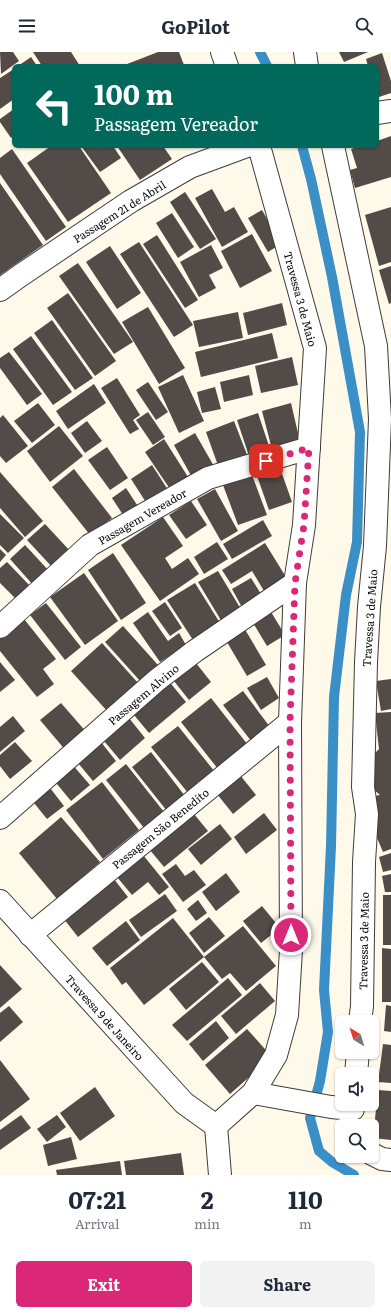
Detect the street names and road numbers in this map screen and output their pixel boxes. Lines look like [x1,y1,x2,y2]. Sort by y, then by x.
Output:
street label: Passagem 21 de Abril [70,176,169,246]
street label: Travessa 3 de Maio [281,250,321,348]
street label: Passagem Vereador [95,484,190,548]
street label: Travessa 3 de Maio [358,569,380,667]
street label: Passagem Alvino [104,660,182,728]
street label: Passagem São Benedito [108,784,212,872]
street label: Travessa 3 de Maio [354,892,372,990]
street label: Travessa 9 de Janeiro [62,971,148,1063]

